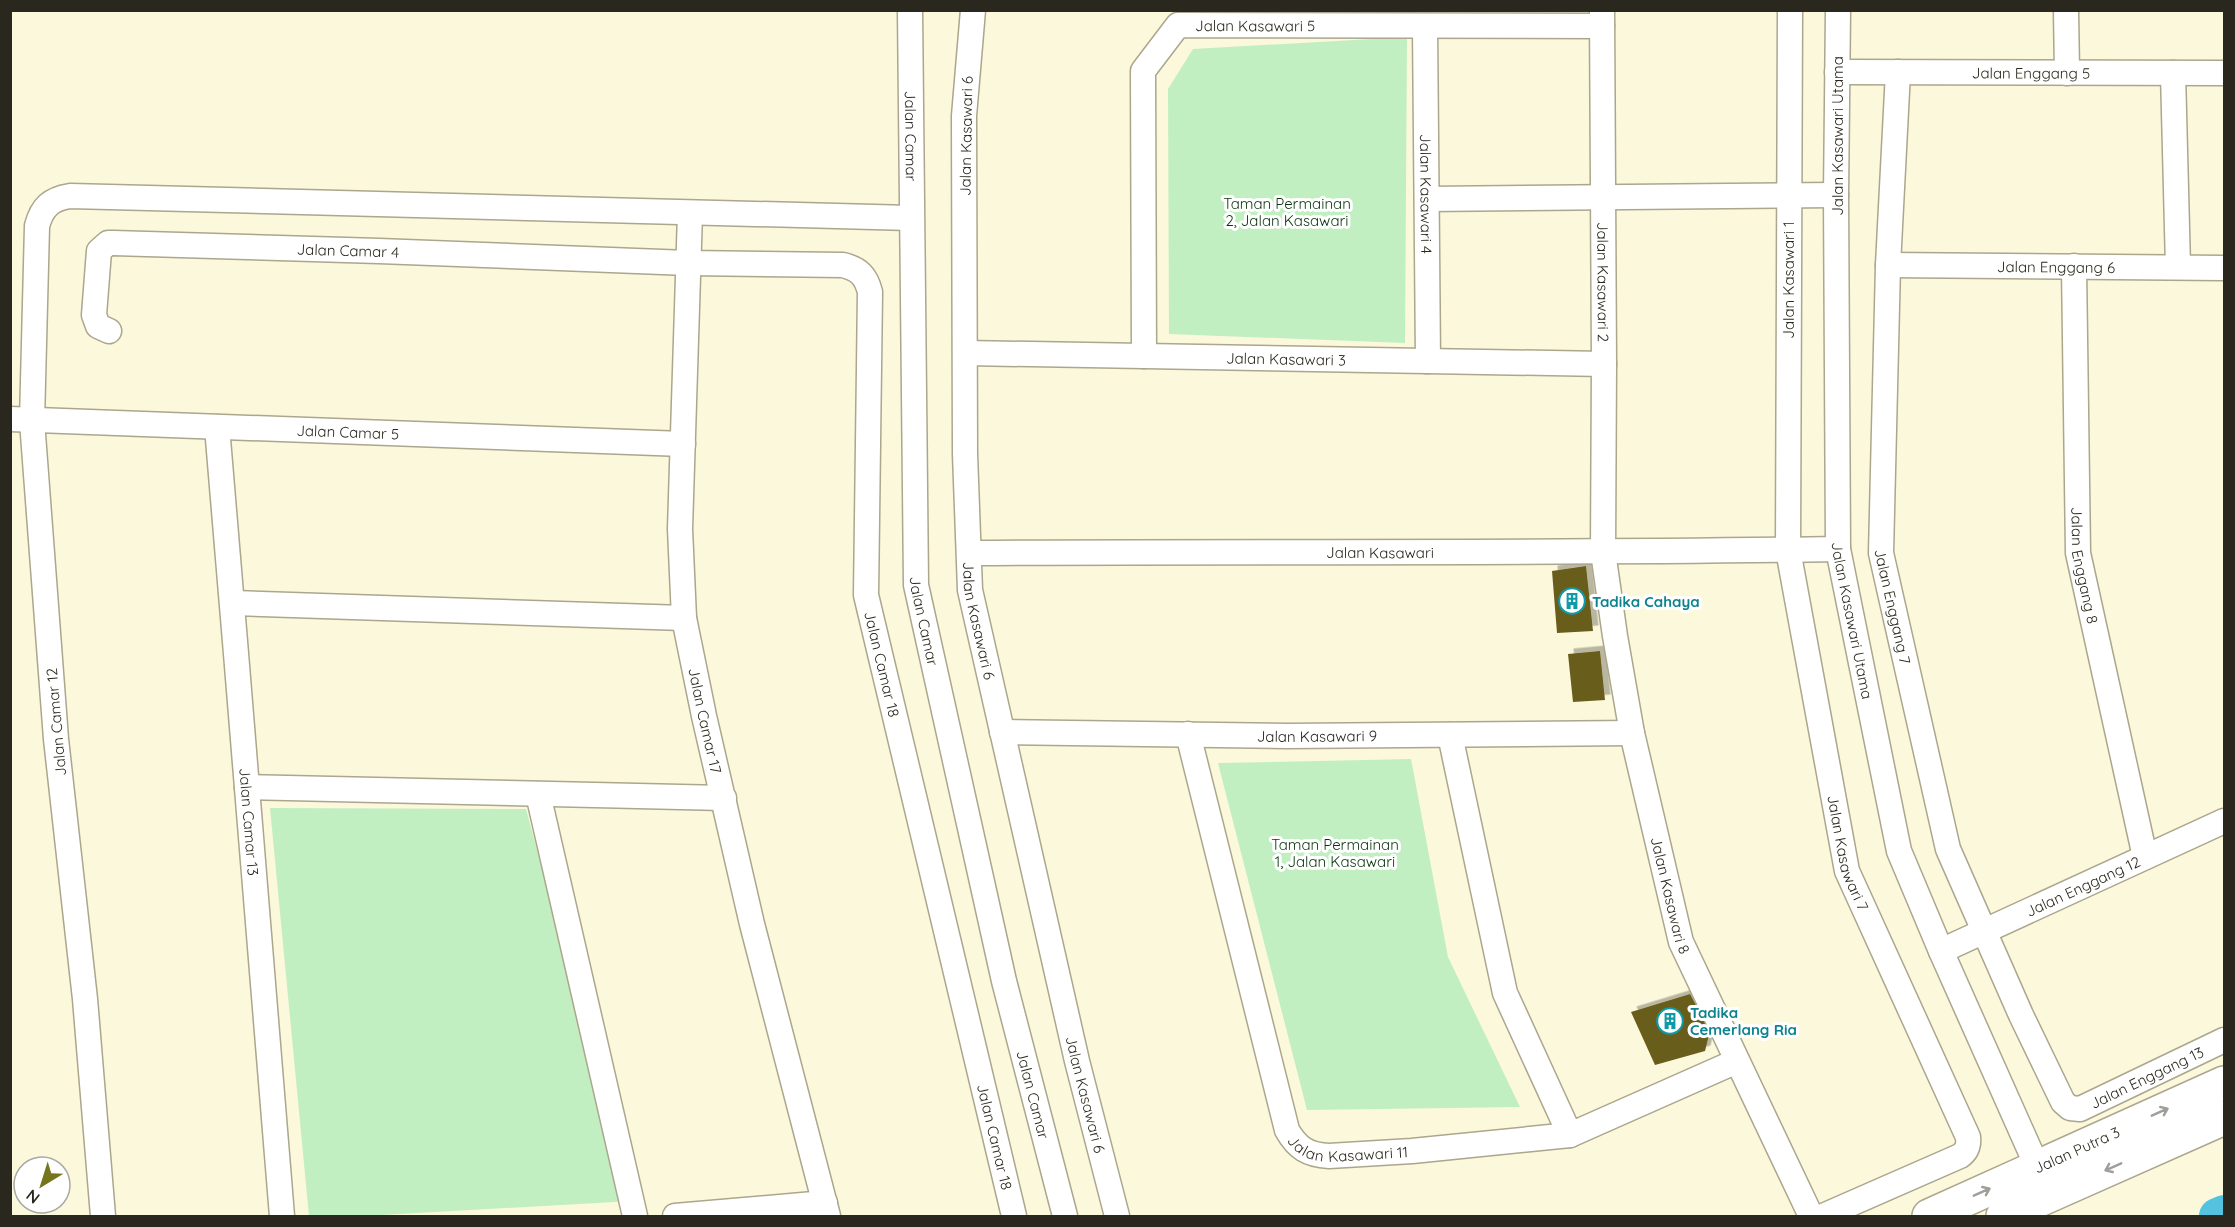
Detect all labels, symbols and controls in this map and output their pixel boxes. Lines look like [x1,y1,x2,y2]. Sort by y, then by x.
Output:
street label: Jalan Kasawari 5 [1195,16,1315,35]
street label: Jalan Kasawari Utama [1828,56,1847,216]
street label: Jalan Enggang 5 [1972,63,2090,82]
street label: Jalan Kasawari 6 [955,76,977,196]
street label: Jalan Camar [901,91,921,182]
street label: Jalan Kasawari 4 [1416,134,1437,254]
park label: Taman Permainan 2, Jalan Kasawari [1223,194,1351,230]
street label: Jalan Kasawari 1 [1779,221,1798,339]
street label: Jalan Kasawari 2 [1594,222,1613,342]
street label: Jalan Camar 4 [296,239,400,261]
street label: Jalan Enggang 6 [1997,256,2115,277]
street label: Jalan Kasawari 3 [1226,348,1346,369]
street label: Jalan Camar 5 [296,420,399,443]
street label: Jalan Enggang 8 [2068,507,2103,625]
street label: Jalan Kasawari Utama [1828,542,1878,701]
street label: Jalan Kasawari [1326,543,1434,562]
street label: Jalan Enggang 7 [1871,547,1915,666]
street label: Jalan Kasawari 6 [959,561,1000,681]
street label: Jalan Camar [906,577,943,668]
building icon: Tadika Cahaya [1557,586,1587,616]
place label: Tadika Cahaya [1592,592,1700,611]
street label: Jalan Camar 18 [861,609,904,719]
street label: Jalan Camar 17 [685,666,727,776]
street label: Jalan Camar 12 [42,667,70,777]
street label: Jalan Kasawari 9 [1257,726,1377,745]
street label: Jalan Camar 13 [236,767,263,876]
street label: Jalan Kasawari 7 [1824,793,1873,914]
park label: Taman Permainan 1, Jalan Kasawari [1271,835,1399,871]
street label: Jalan Kasawari 8 [1647,835,1695,957]
street label: Jalan Enggang 12 [2022,851,2143,920]
place label: Tadika Cemerlang Ria [1690,1003,1797,1039]
building icon: Tadika Cemerlang Ria [1655,1006,1685,1036]
street label: Jalan Kasawari 6 [1062,1034,1110,1155]
street label: Jalan Enggang 13 [2087,1042,2207,1112]
street label: Jalan Camar [1013,1048,1054,1141]
street label: Jalan Camar 18 [973,1082,1017,1192]
one-way arrow [2150,1106,2169,1117]
street label: Jalan Putra 3 [2031,1122,2123,1177]
street label: Jalan Kasawari 11 [1284,1131,1409,1166]
north arrow [12,1155,72,1215]
one-way arrow [2105,1162,2123,1173]
text: N [22,1185,44,1208]
one-way arrow [1973,1186,1991,1198]

